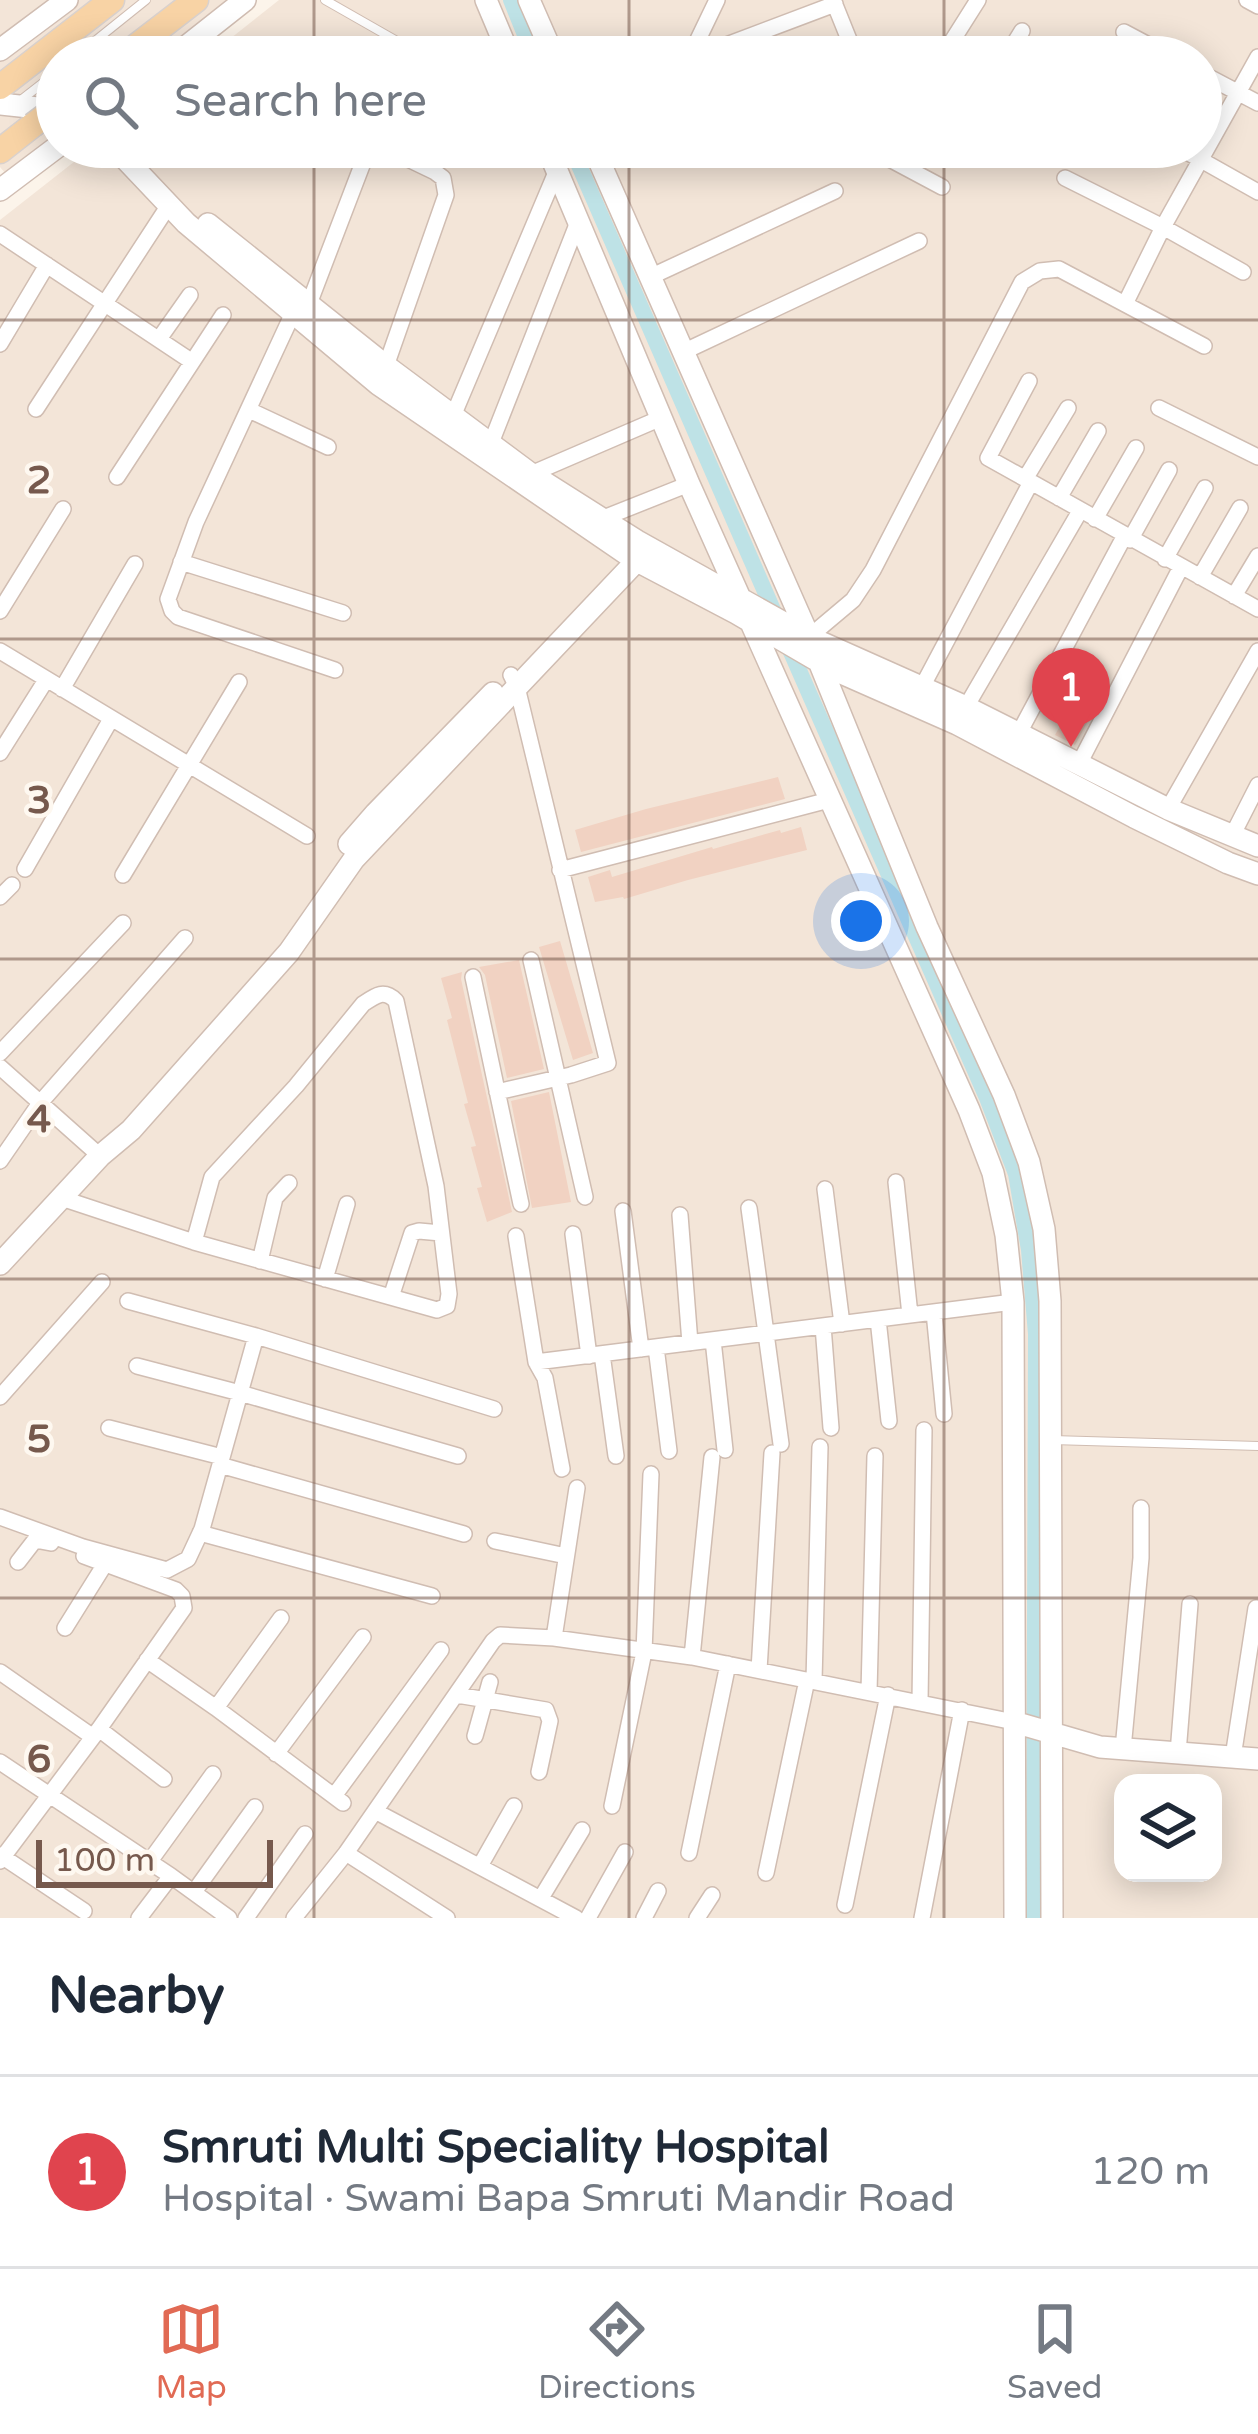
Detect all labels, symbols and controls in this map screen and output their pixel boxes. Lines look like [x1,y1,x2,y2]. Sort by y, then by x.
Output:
search box [36,36,1222,168]
icon: search [78,69,144,135]
text: Search here [174,75,427,129]
text: 2 [27,457,51,504]
pin: 1 [1032,648,1110,747]
text: 3 [27,777,51,824]
your location [831,891,891,951]
text: 4 [27,1096,51,1143]
text: 5 [27,1416,51,1463]
text: 6 [27,1736,51,1783]
map controls [1114,1774,1222,1882]
button: layers [1114,1774,1222,1882]
scale bar [36,1834,273,1887]
text: 100 m [54,1841,155,1880]
text: Nearby [48,1965,225,2027]
text: Smruti Multi Speciality Hospital [162,2121,830,2175]
text: 1 [75,2148,99,2195]
text: 120 m [1091,2148,1210,2195]
text: Hospital · Swami Bapa Smruti Mandir Road [162,2175,955,2222]
tab: Map [156,2296,227,2407]
tab: Directions [538,2296,696,2407]
tab: Saved [1007,2296,1102,2407]

